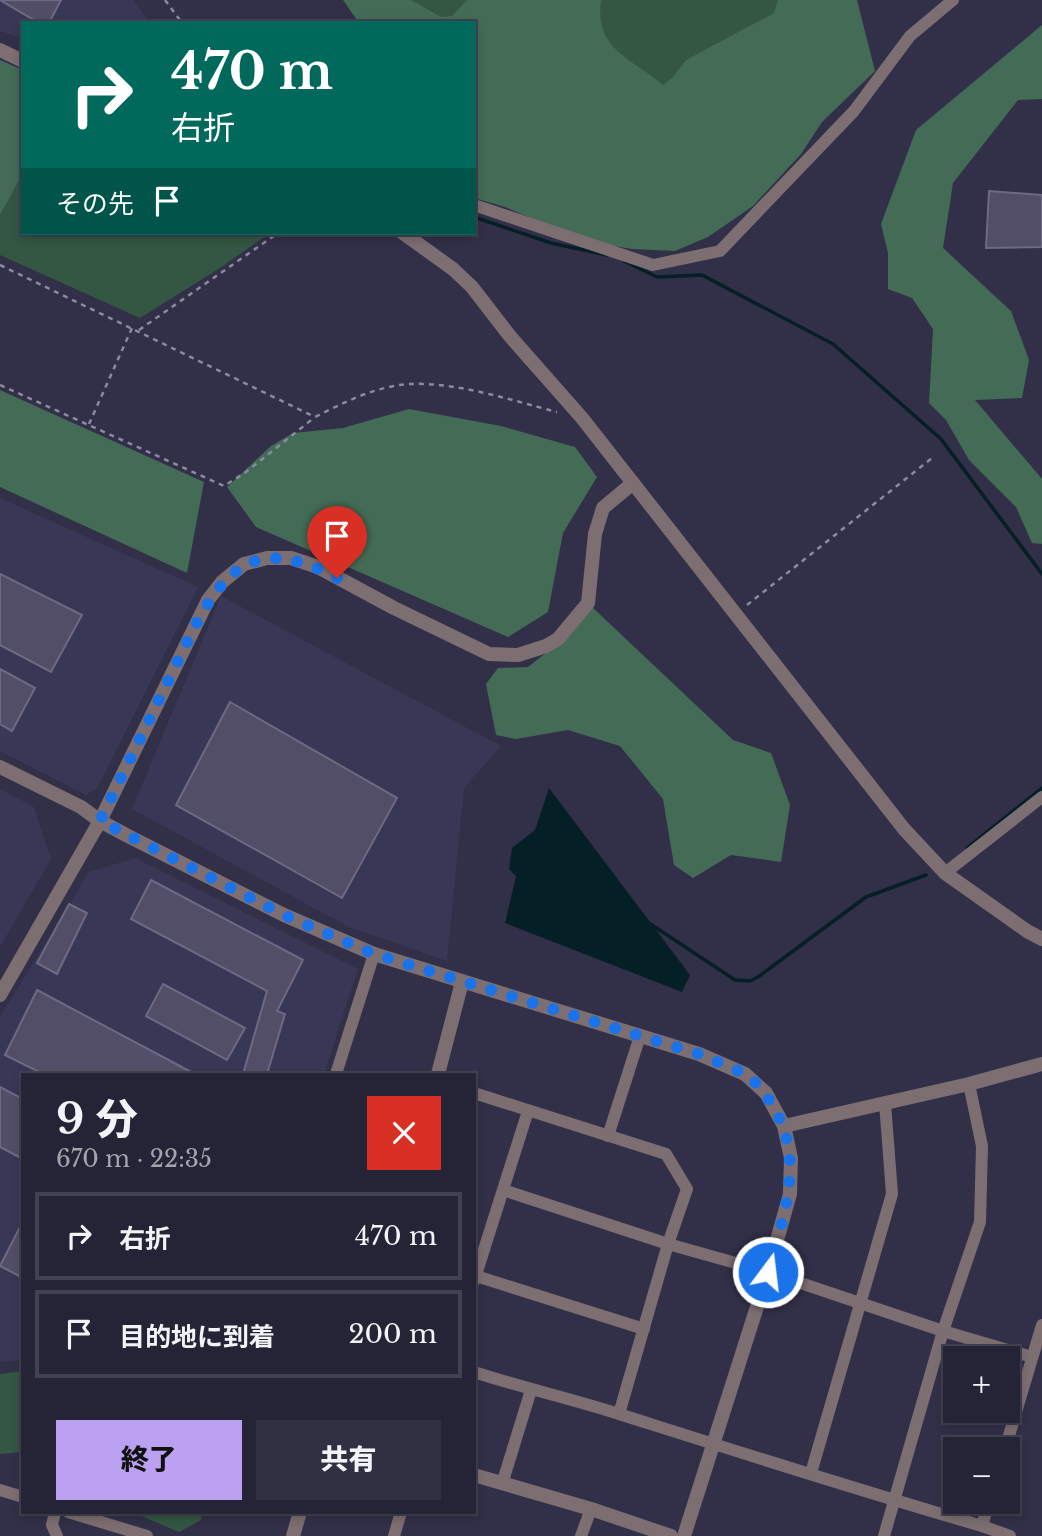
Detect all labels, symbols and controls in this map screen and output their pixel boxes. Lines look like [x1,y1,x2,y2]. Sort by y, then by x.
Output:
text: 470 m [171,41,333,102]
icon: right [56,49,147,140]
text: 右折 [171,108,235,148]
icon: arrive [148,182,186,220]
text: その先 [56,188,134,220]
pin [307,506,367,578]
icon: arrive [318,517,356,555]
text: 9 分 [56,1093,137,1145]
button: close [367,1096,441,1170]
text: 670 m · 22:35 [56,1145,212,1173]
icon: right [60,1217,98,1255]
text: 470 m [355,1220,437,1252]
text: 右折 [119,1223,171,1255]
position arrow [731,1235,805,1309]
icon: arrive [60,1315,98,1353]
text: 200 m [348,1318,437,1350]
text: 目的地に到着 [119,1321,275,1353]
map controls [943,1346,1020,1514]
button: + [943,1346,1020,1423]
button: 終了 [56,1420,242,1500]
button: 共有 [256,1420,441,1500]
button: − [943,1437,1020,1514]

